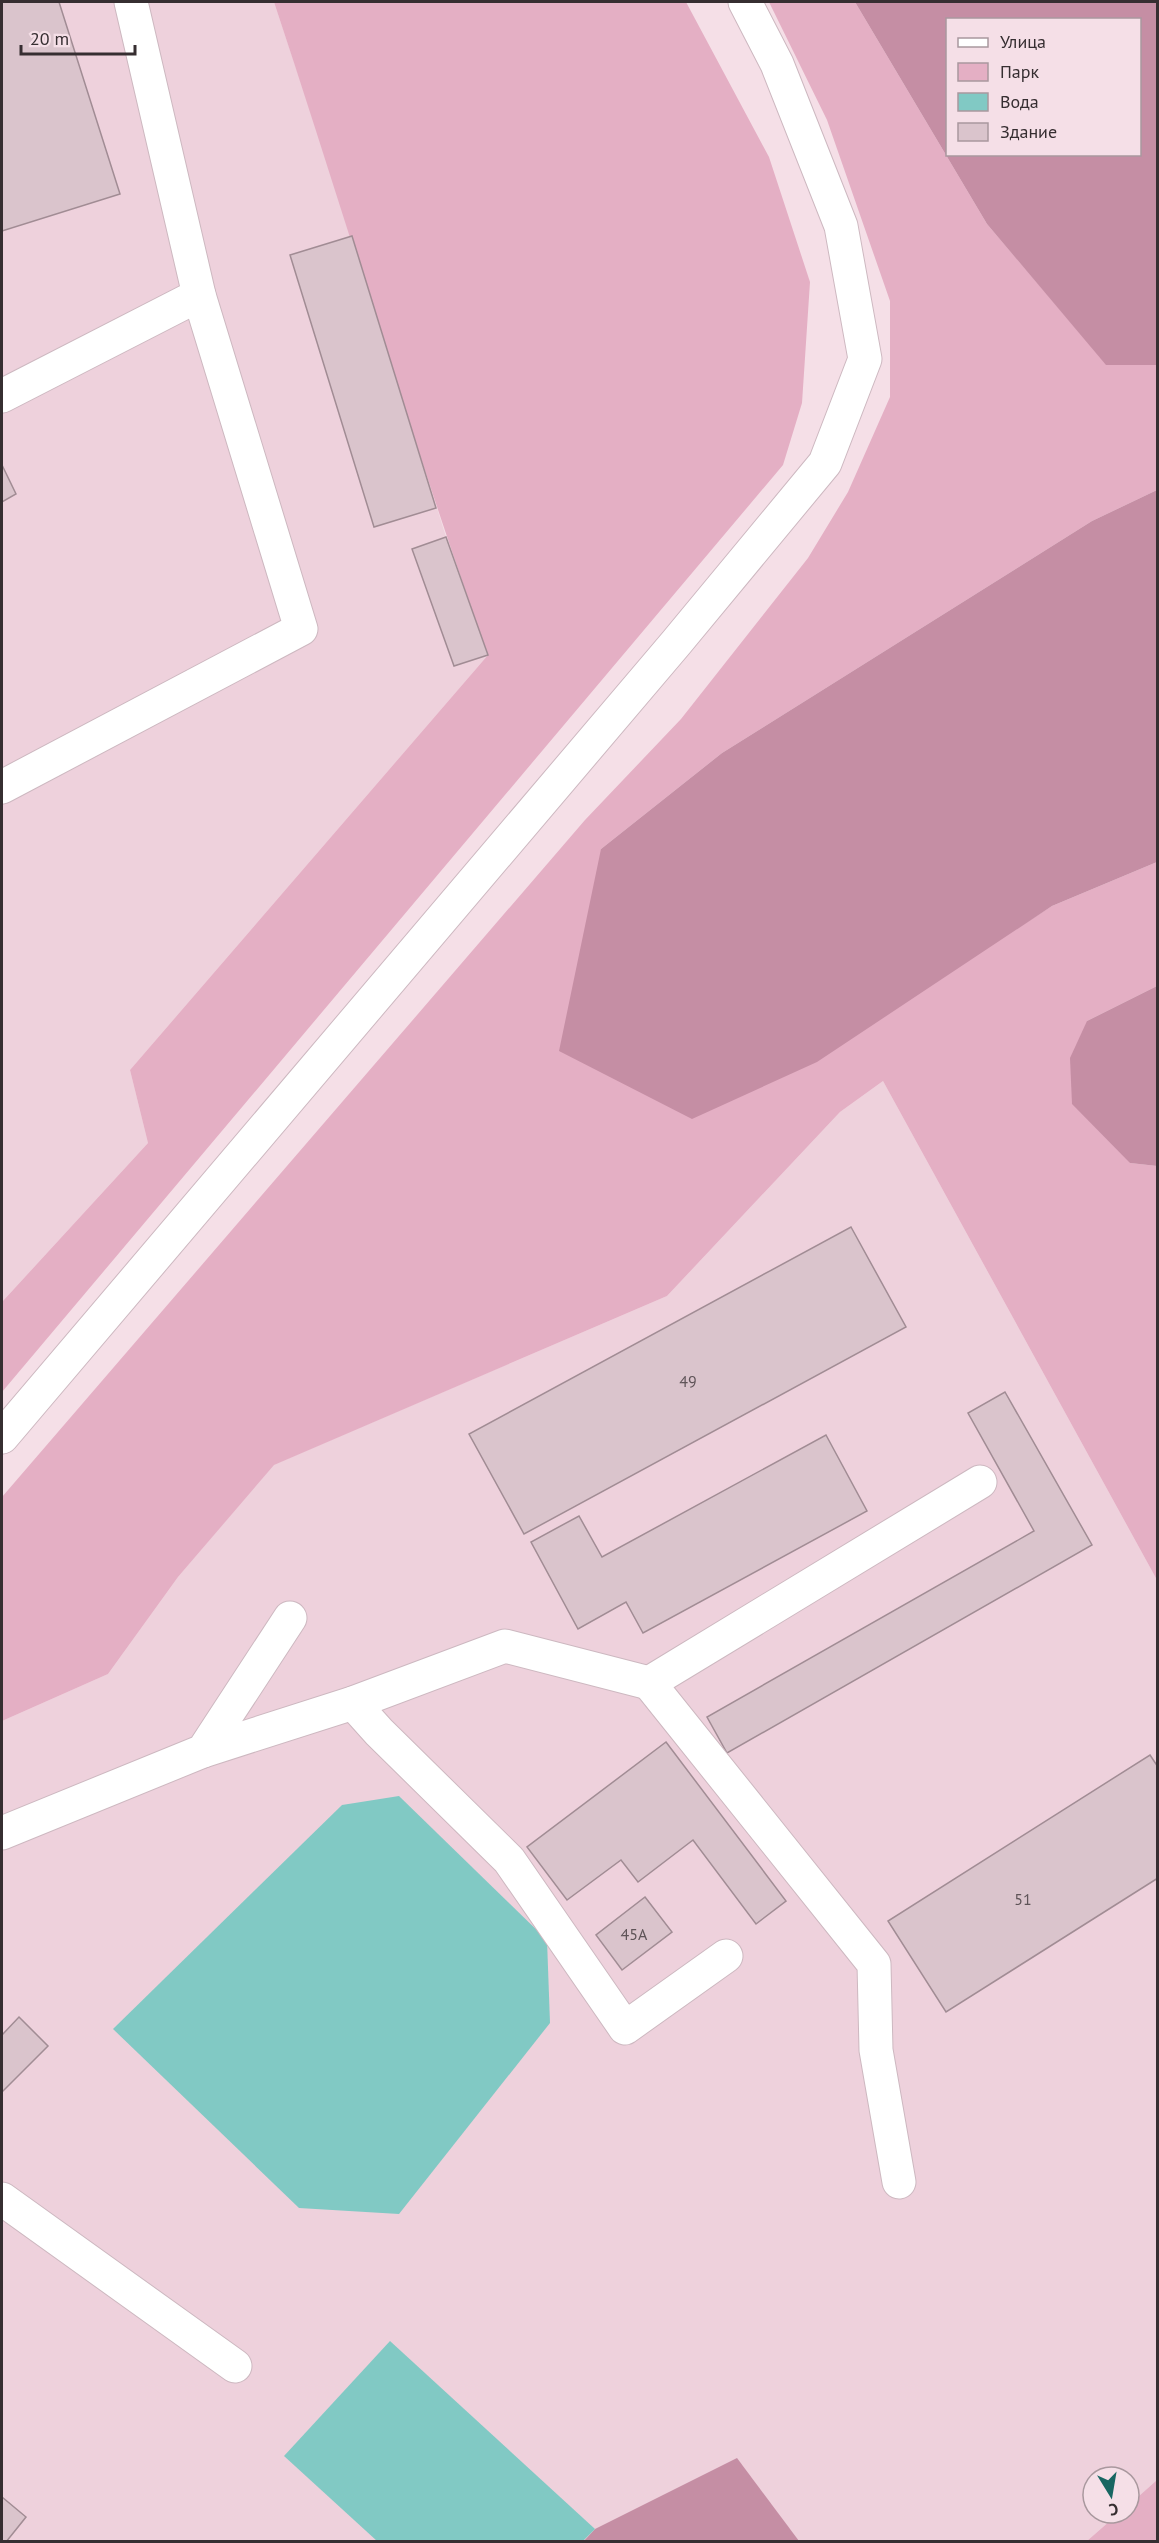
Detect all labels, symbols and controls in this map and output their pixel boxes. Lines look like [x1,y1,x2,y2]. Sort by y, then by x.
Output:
scale bar [21,18,135,56]
legend [946,18,1141,156]
text: 20 m [30,27,69,50]
text: Улица [1000,30,1046,53]
text: Парк [1000,60,1040,83]
text: Вода [1000,90,1039,113]
text: Здание [1000,120,1057,143]
house number: 49 [679,1371,697,1391]
house number: 51 [1014,1889,1032,1909]
house number: 45А [621,1924,648,1944]
north arrow [1081,2465,1141,2525]
text: С [1108,2499,1120,2520]

